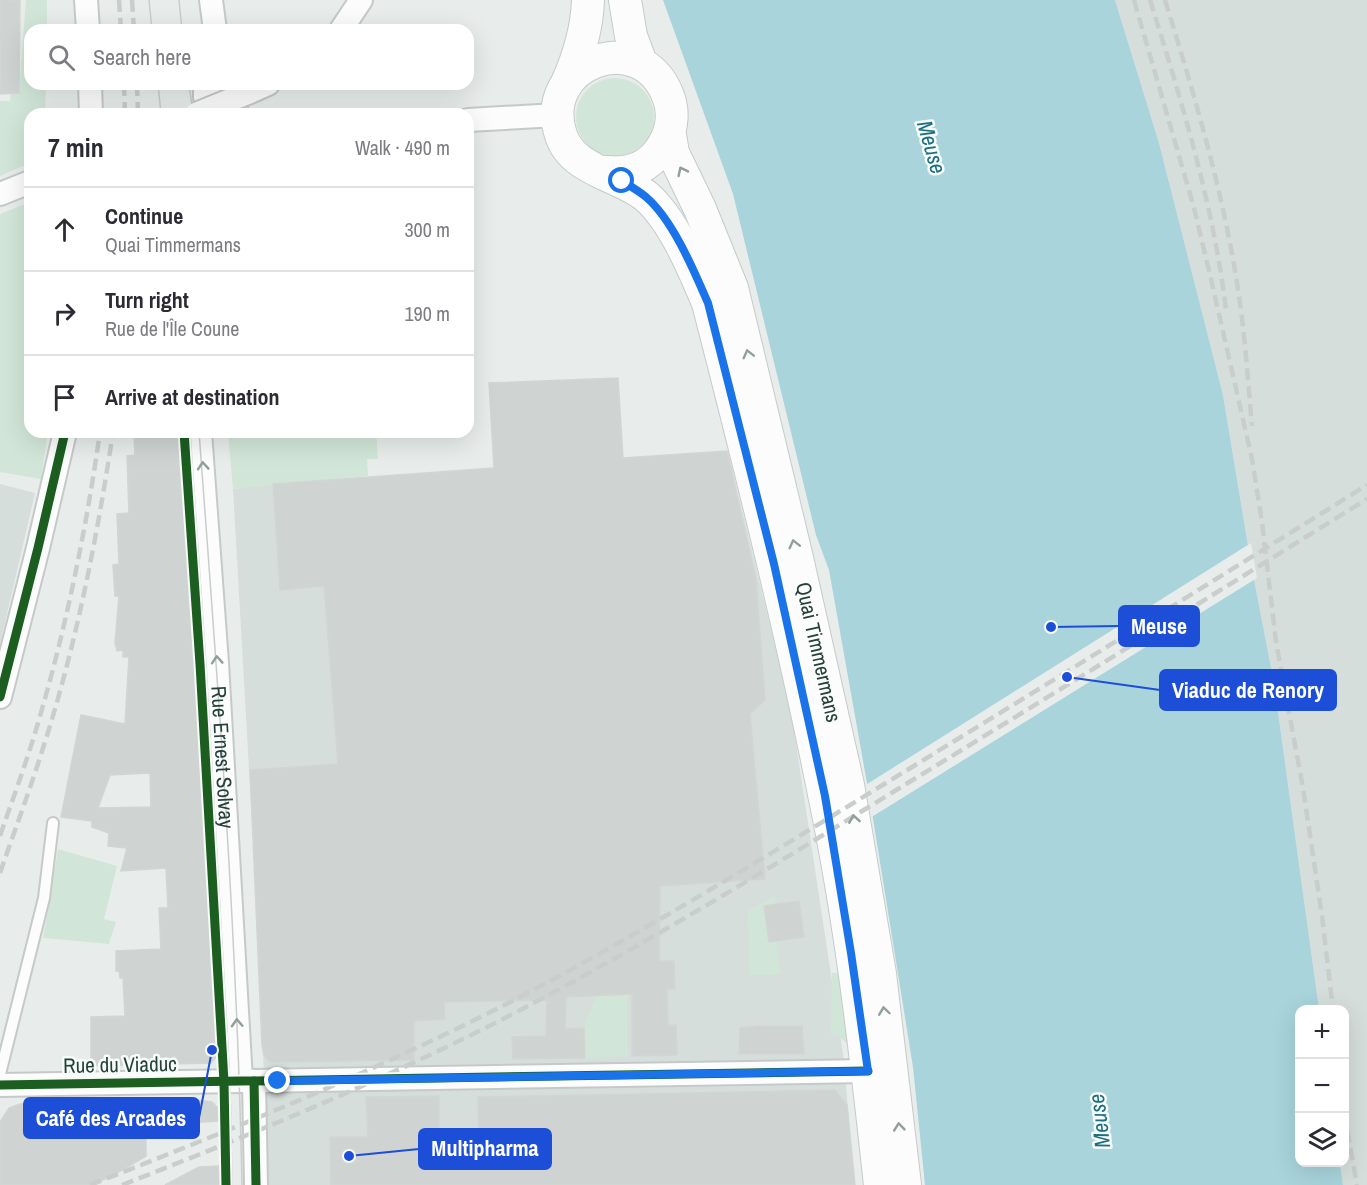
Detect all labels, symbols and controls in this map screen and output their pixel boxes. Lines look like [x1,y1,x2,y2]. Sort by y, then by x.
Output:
search box [24,24,474,90]
icon: search [45,41,78,74]
text: Search here [93,42,191,72]
water label: Meuse [910,117,954,177]
text: 7 min [48,130,104,165]
text: Walk · 490 m [355,134,450,161]
route start [608,167,634,193]
one-way arrow [677,167,689,178]
text: Continue [105,201,183,231]
icon: ahead [48,213,81,246]
text: 300 m [404,216,450,243]
text: Quai Timmermans [105,231,241,258]
text: Turn right [105,285,189,315]
icon: right [48,297,81,330]
text: 190 m [404,300,450,327]
text: Rue de l'Île Coune [105,315,239,342]
one-way arrow [742,349,755,359]
icon: arrive [48,381,81,414]
text: Arrive at destination [105,382,279,412]
one-way arrow [196,461,209,470]
one-way arrow [788,539,801,549]
street label: Quai Timmermans [789,579,848,725]
callout: Meuse [1119,606,1199,646]
text: Meuse [1131,611,1187,641]
one-way arrow [210,656,223,665]
callout: Viaduc de Renory [1160,670,1336,710]
text: Viaduc de Renory [1172,675,1324,705]
street label: Rue Ernest Solvay [204,685,241,830]
one-way arrow [848,814,860,823]
map controls [1295,1005,1349,1167]
button: + [1295,1005,1349,1059]
one-way arrow [879,1007,891,1016]
one-way arrow [231,1018,244,1027]
street label: Rue du Viaduc [63,1049,177,1080]
button: − [1295,1059,1349,1113]
route end [264,1067,290,1093]
water label: Meuse [1081,1092,1117,1150]
callout: Café des Arcades [24,1098,199,1138]
text: Café des Arcades [36,1103,186,1133]
button: layers [1295,1113,1349,1167]
one-way arrow [893,1123,906,1132]
callout: Multipharma [419,1129,551,1169]
text: Multipharma [431,1133,539,1163]

